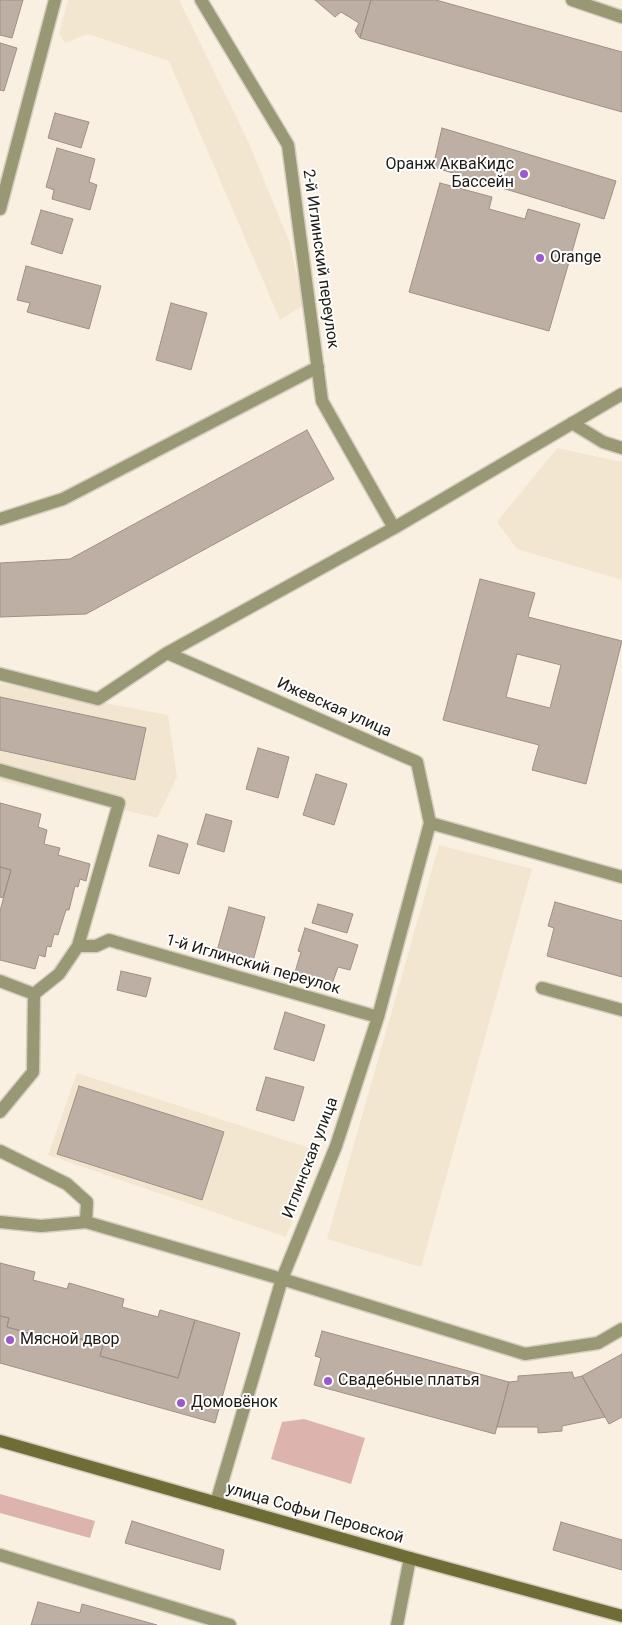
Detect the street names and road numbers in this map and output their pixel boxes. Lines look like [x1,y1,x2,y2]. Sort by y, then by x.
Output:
street label: 2-й Иглинский переулок [298,168,342,350]
street label: Ижевская улица [274,674,394,742]
street label: 1-й Иглинский переулок [163,931,343,999]
street label: Иглинская улица [279,1095,343,1221]
street label: улица Софьи Перовской [224,1480,406,1548]

